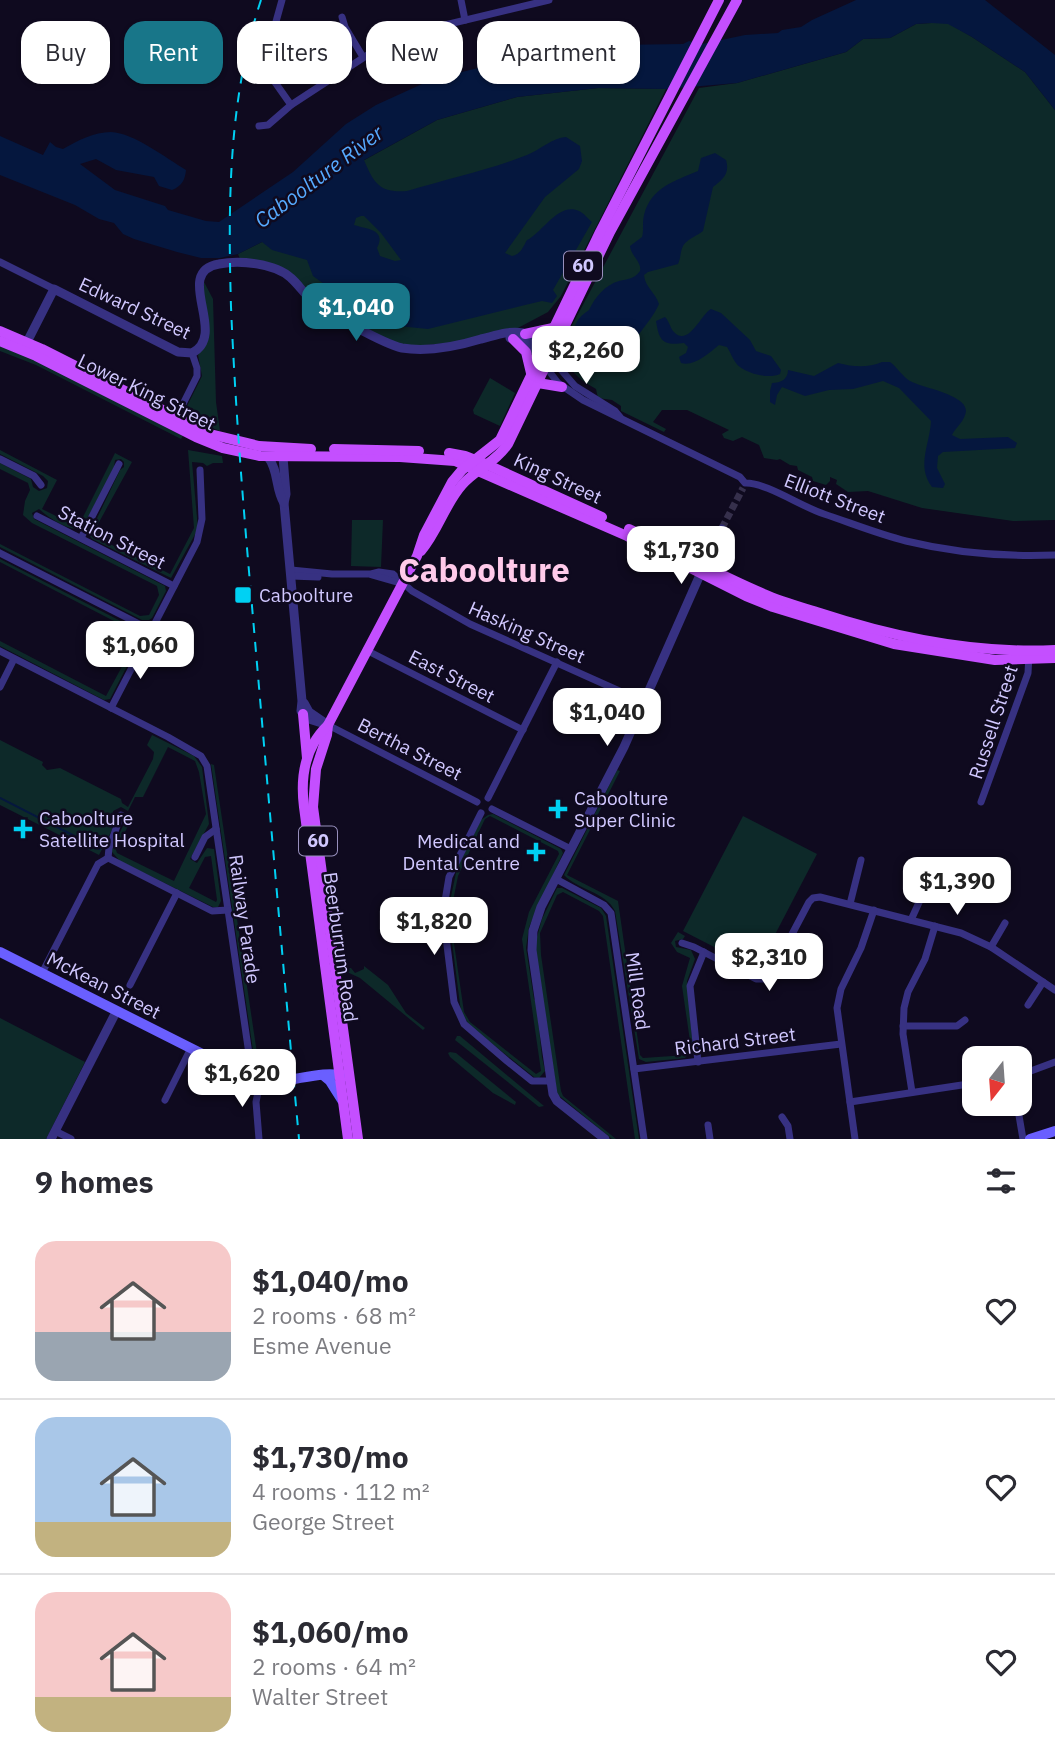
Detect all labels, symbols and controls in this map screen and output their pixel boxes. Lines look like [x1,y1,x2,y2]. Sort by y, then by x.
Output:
chip: Buy [21,21,110,84]
chip: Rent [124,21,223,84]
chip: Filters [237,21,352,84]
chip: New [366,21,463,84]
chip: Apartment [477,21,640,84]
water label: Caboolture River [248,118,389,234]
road number: 60 [564,252,602,280]
street label: Edward Street [75,272,195,344]
pin: $1,040 [299,284,413,343]
text: $1,040 [318,291,394,321]
pin: $2,260 [529,326,643,386]
text: $2,260 [548,334,624,364]
street label: Lower King Street [74,348,220,436]
street label: King Street [510,447,606,509]
street label: Elliott Street [781,468,889,528]
street label: Station Street [54,500,170,574]
pin: $1,730 [624,526,738,586]
text: $1,730 [643,534,719,564]
district label: Caboolture [398,548,570,591]
place label: Caboolture [259,583,353,607]
marker: Caboolture [233,585,253,605]
street label: Hasking Street [465,596,589,668]
pin: $1,060 [83,622,197,681]
text: $1,060 [102,629,178,659]
street label: East Street [405,644,499,708]
street label: Russell Street [963,662,1023,782]
pin: $1,040 [550,688,664,748]
text: $1,040 [569,696,645,726]
street label: Bertha Street [354,712,466,786]
place label: Caboolture Super Clinic [574,786,676,832]
marker: Caboolture Super Clinic [548,799,568,819]
place label: Caboolture Satellite Hospital [39,806,185,852]
marker: Caboolture Satellite Hospital [13,819,33,839]
road number: 60 [299,826,337,856]
place label: Medical and Dental Centre [403,829,520,875]
marker: Medical and Dental Centre [526,842,546,862]
street label: Railway Parade [224,853,266,985]
pin: $1,390 [900,858,1014,917]
text: $1,390 [919,865,995,895]
street label: Beerburrum Road [319,870,363,1024]
pin: $1,820 [377,898,491,957]
text: $1,820 [396,905,472,935]
pin: $2,310 [712,934,826,993]
text: $2,310 [731,941,807,971]
street label: McKean Street [43,946,165,1024]
street label: Mill Road [621,950,655,1032]
street label: Richard Street [673,1022,797,1060]
north arrow [962,1046,1032,1116]
map controls [962,1046,1032,1116]
pin: $1,620 [185,1050,299,1109]
text: $1,620 [204,1057,280,1087]
text: 9 homes [35,1162,154,1201]
icon: filters [982,1162,1020,1200]
text: $1,040/mo [252,1261,409,1300]
icon: home [91,1269,175,1353]
icon: heart [982,1292,1020,1330]
text: 2 rooms · 68 m² [252,1300,416,1330]
text: Esme Avenue [252,1330,392,1360]
text: $1,730/mo [252,1437,409,1476]
icon: home [91,1445,175,1529]
icon: heart [982,1468,1020,1506]
text: 4 rooms · 112 m² [252,1476,430,1506]
text: George Street [252,1506,395,1536]
text: $1,060/mo [252,1612,409,1651]
icon: home [91,1620,175,1704]
icon: heart [982,1643,1020,1681]
text: 2 rooms · 64 m² [252,1651,416,1681]
text: Walter Street [252,1681,388,1711]

